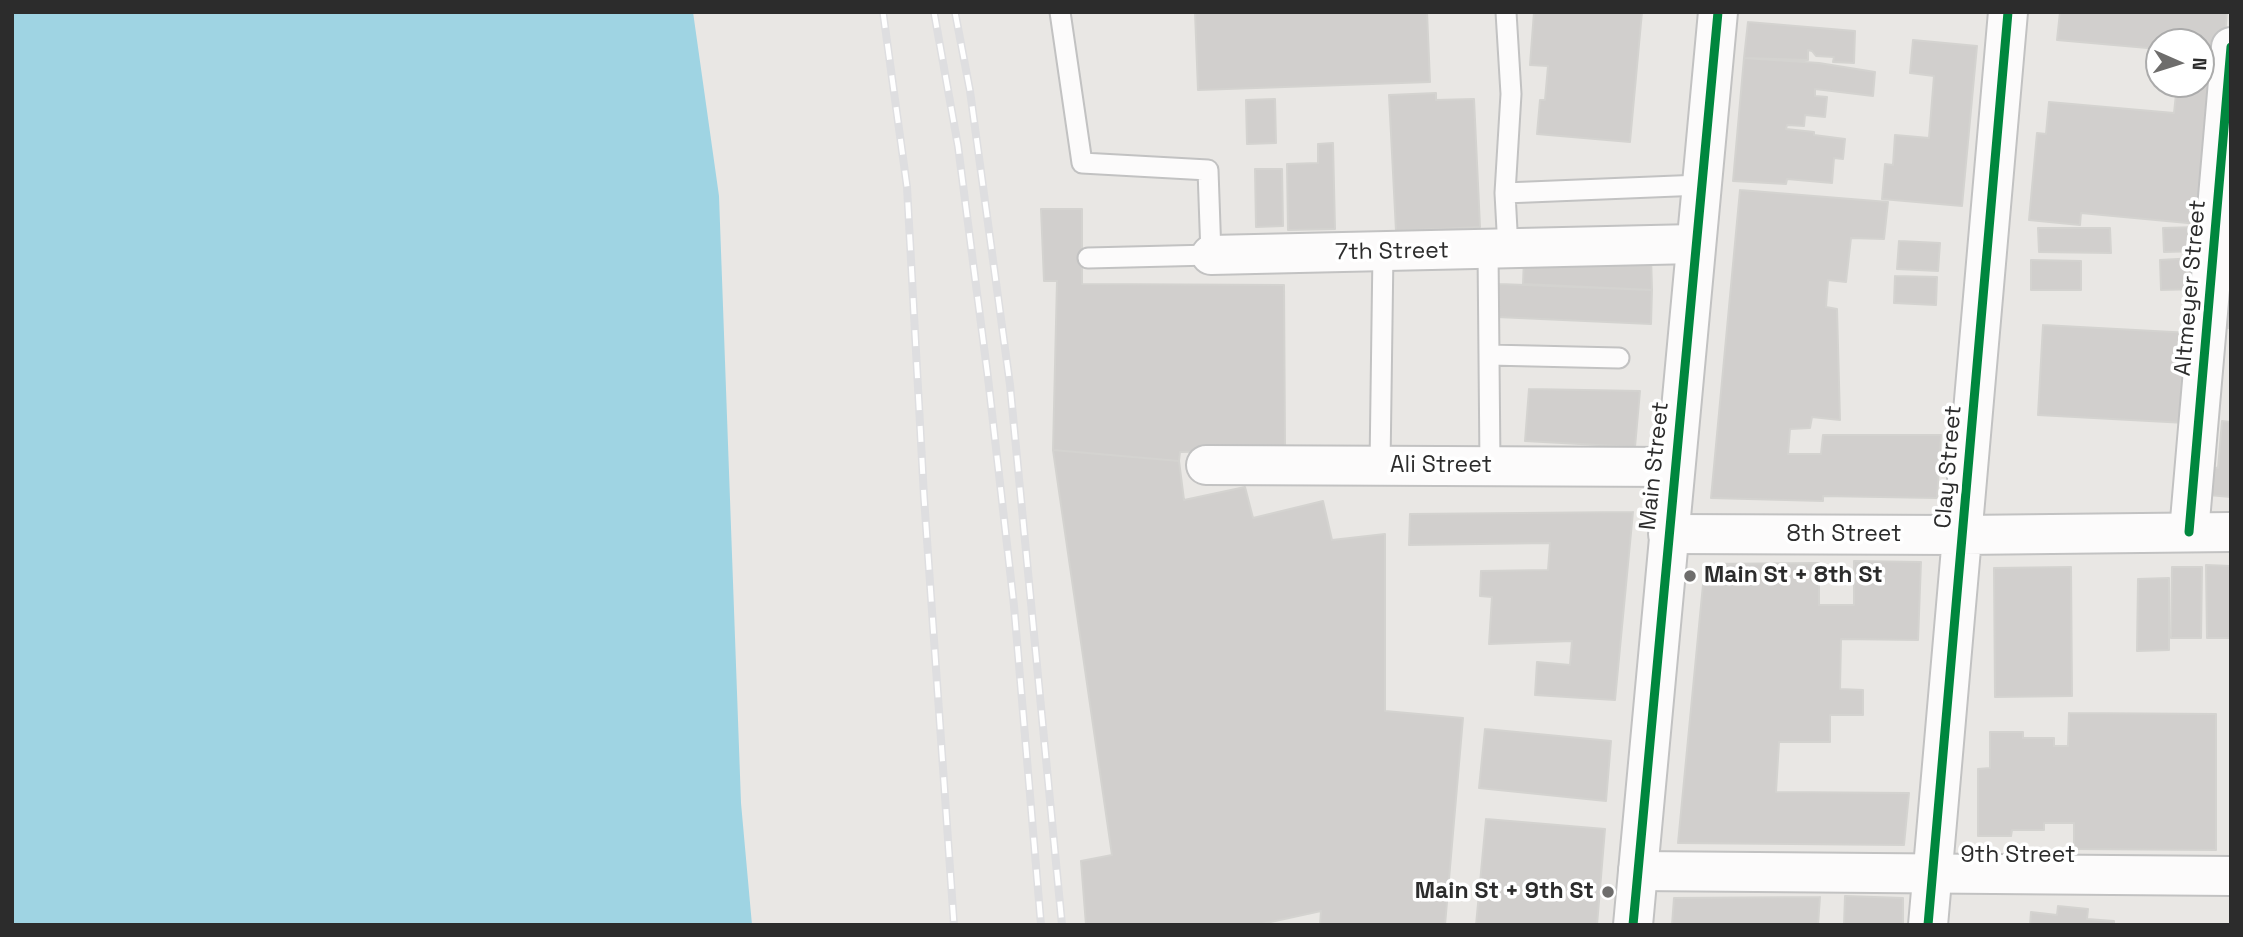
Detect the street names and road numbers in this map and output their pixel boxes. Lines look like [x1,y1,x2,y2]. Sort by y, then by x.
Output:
street label: Altmeyer Street [2170,199,2212,377]
street label: 7th Street [1335,237,1449,267]
street label: Main Street [1635,400,1675,532]
street label: Clay Street [1930,404,1968,530]
street label: Ali Street [1390,452,1492,480]
street label: 8th Street [1786,521,1902,549]
street label: 9th Street [1961,842,2075,870]

